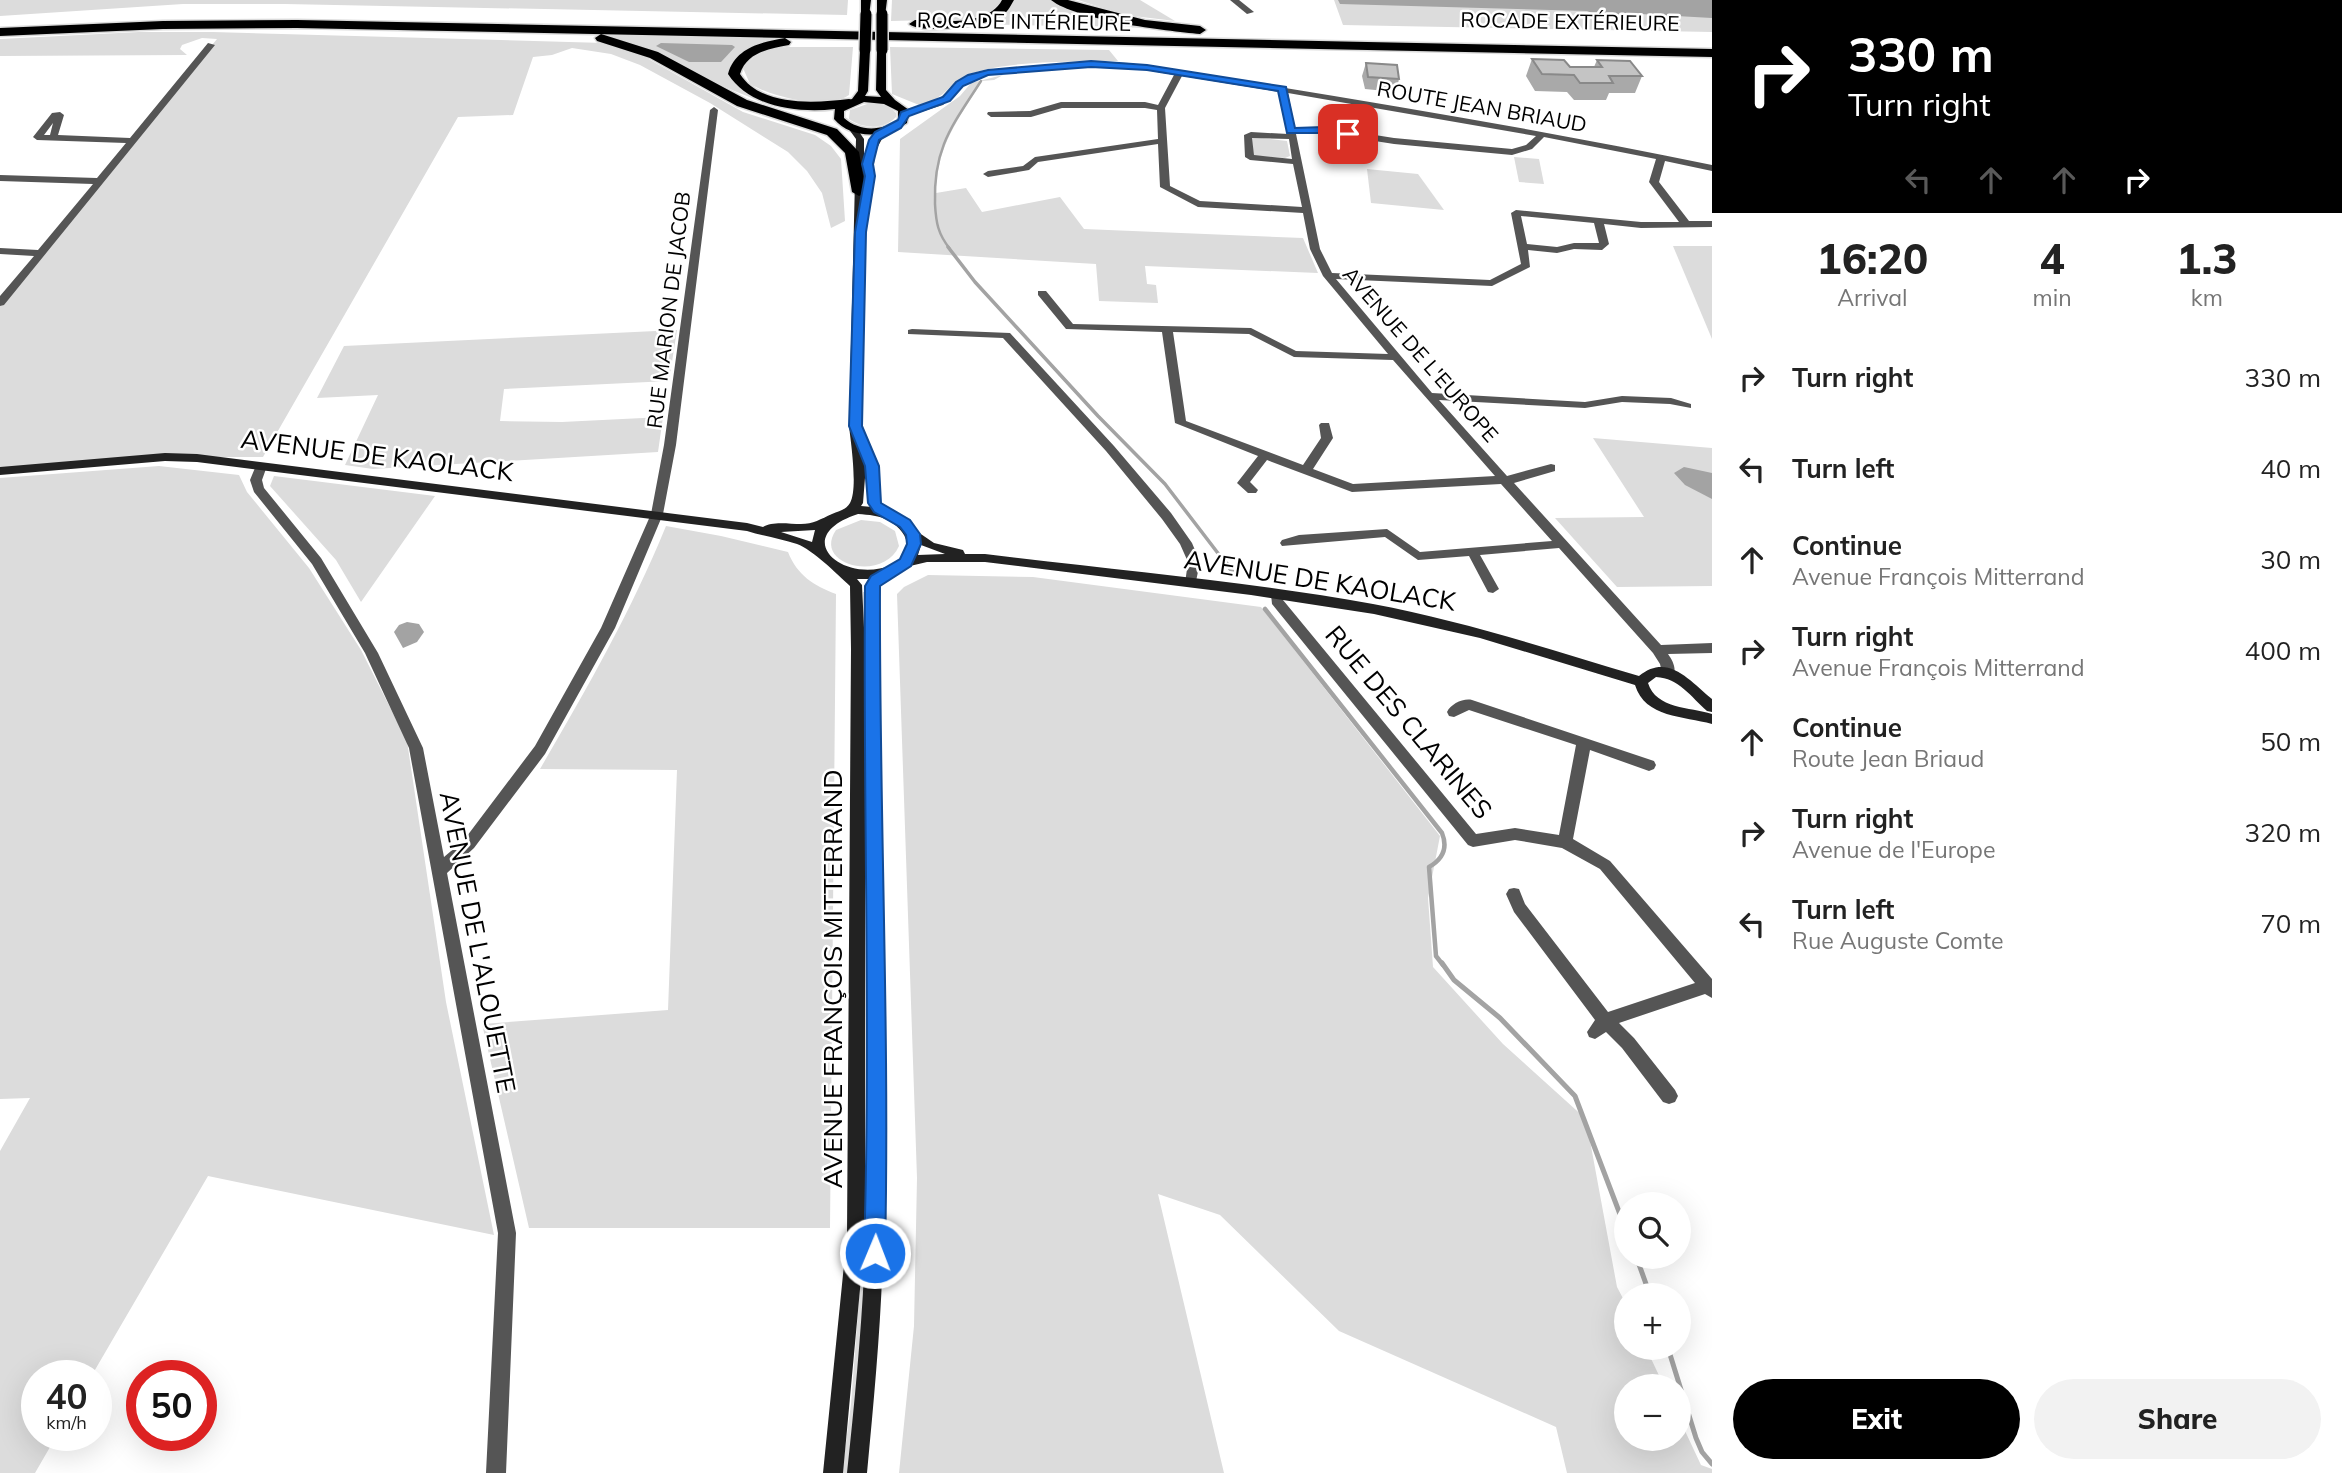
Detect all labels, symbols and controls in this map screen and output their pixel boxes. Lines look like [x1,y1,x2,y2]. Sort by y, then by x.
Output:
street label: ROCADE INTÉRIEURE [917,6,1131,36]
street label: ROCADE EXTÉRIEURE [1460,6,1680,36]
text: 330 m [1848,23,1994,84]
icon: right [1733,28,1824,119]
street label: ROUTE JEAN BRIAUD [1375,75,1589,137]
text: Turn right [1848,84,1991,124]
pin [1318,104,1378,164]
icon: arrive [1329,115,1367,153]
icon: left [1899,161,1937,199]
icon: ahead [1972,161,2010,199]
icon: ahead [2045,161,2083,199]
icon: right [2118,161,2156,199]
street label: RUE MARION DE JACOB [641,190,695,430]
text: 16:20 [1816,232,1928,285]
text: 4 [2040,232,2065,285]
text: 1.3 [2176,232,2238,285]
street label: AVENUE DE L'EUROPE [1338,261,1504,447]
text: Arrival [1837,283,1907,312]
text: min [2033,283,2072,312]
text: km [2191,283,2223,312]
icon: right [1733,359,1771,397]
text: Turn right [1792,361,1913,394]
text: 330 m [2245,361,2321,394]
street label: AVENUE DE KAOLACK [239,422,516,488]
icon: left [1733,450,1771,488]
text: Turn left [1792,452,1894,485]
text: 40 m [2260,452,2321,485]
text: Continue [1792,529,1902,562]
icon: ahead [1733,541,1771,579]
street label: AVENUE DE KAOLACK [1182,542,1459,618]
text: 30 m [2260,543,2321,576]
text: Avenue François Mitterrand [1792,562,2085,591]
street label: RUE DES CLARINES [1318,619,1500,825]
text: Turn right [1792,620,1913,653]
icon: right [1733,632,1771,670]
text: 400 m [2245,634,2321,667]
text: Avenue François Mitterrand [1792,653,2085,682]
text: Continue [1792,711,1902,744]
icon: ahead [1733,723,1771,761]
text: 50 m [2260,725,2321,758]
text: Route Jean Briaud [1792,744,1984,773]
street label: AVENUE FRANÇOIS MITTERRAND [816,769,849,1189]
street label: AVENUE DE L'ALOUETTE [433,788,523,1096]
text: Turn right [1792,802,1913,835]
icon: right [1733,814,1771,852]
text: 320 m [2245,816,2321,849]
text: Avenue de l'Europe [1792,835,1995,864]
text: Turn left [1792,893,1894,926]
icon: left [1733,905,1771,943]
text: 70 m [2260,907,2321,940]
text: Rue Auguste Comte [1792,926,2003,955]
map controls [1614,1192,1691,1451]
button: search [1614,1192,1691,1269]
position arrow [838,1216,912,1290]
button: + [1614,1283,1691,1360]
speed limit sign: 50 [126,1360,217,1451]
text: 40 [45,1374,88,1418]
button: − [1614,1374,1691,1451]
button: Exit [1733,1379,2020,1459]
button: Share [2034,1379,2321,1459]
text: km/h [46,1411,87,1434]

